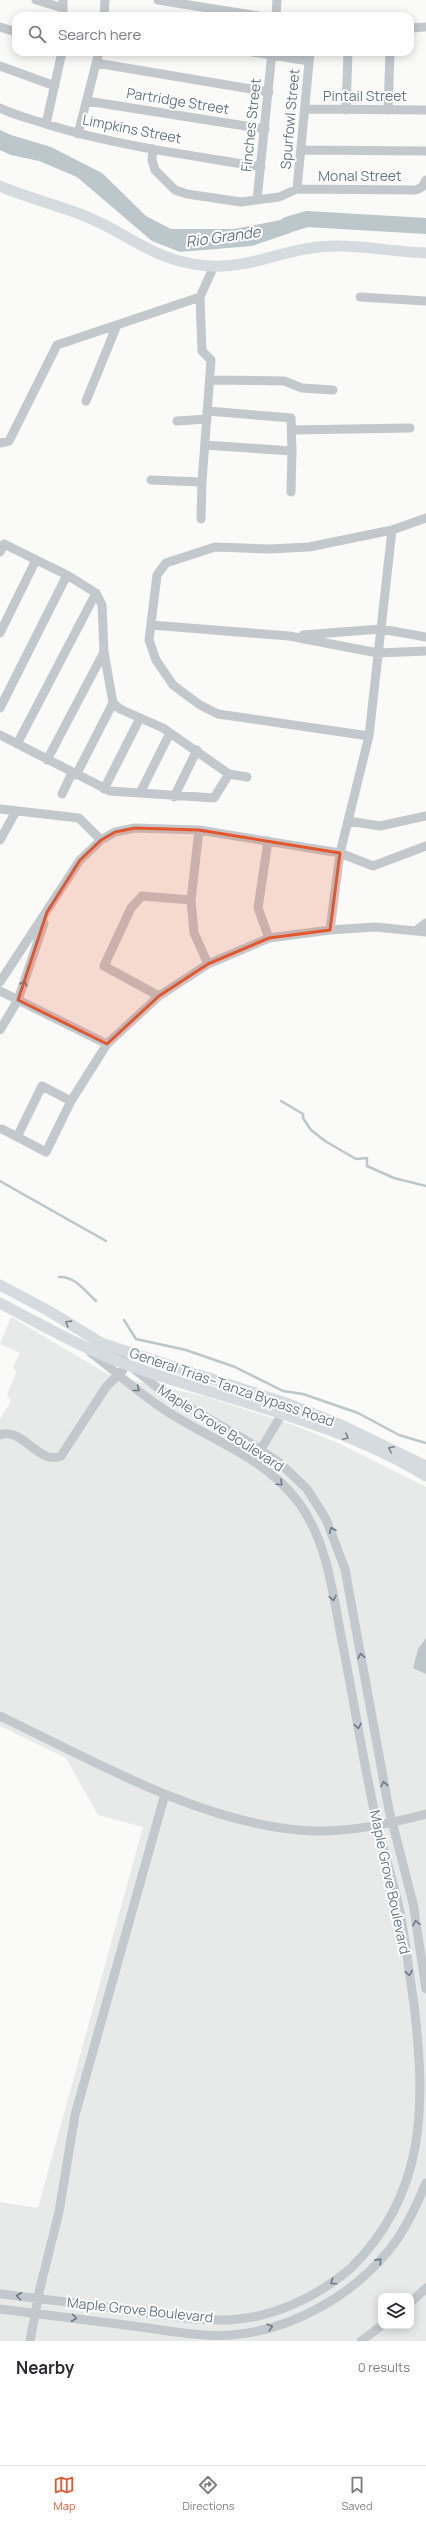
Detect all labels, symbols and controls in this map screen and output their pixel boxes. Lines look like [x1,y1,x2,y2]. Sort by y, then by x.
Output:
search box [12,12,414,56]
icon: search [26,23,48,45]
text: Search here [58,24,141,45]
street label: Spurfowl Street [276,67,303,170]
street label: Finches Street [236,77,265,173]
street label: Partridge Street [125,83,231,118]
street label: Pintail Street [323,86,407,105]
street label: Limpkins Street [81,110,184,147]
street label: Monal Street [318,166,402,185]
water label: Rio Grande [184,221,263,252]
one-way arrow [19,980,28,987]
one-way arrow [65,1320,72,1327]
street label: General Trias–Tanza Bypass Road [127,1342,337,1431]
street label: Maple Grove Boulevard [155,1380,288,1475]
one-way arrow [132,1384,139,1391]
one-way arrow [342,1432,349,1440]
one-way arrow [388,1446,395,1454]
one-way arrow [275,1478,283,1486]
one-way arrow [329,1527,337,1534]
one-way arrow [329,1595,337,1602]
one-way arrow [357,1653,365,1660]
one-way arrow [354,1723,362,1729]
one-way arrow [380,1781,389,1787]
street label: Maple Grove Boulevard [366,1808,415,1956]
one-way arrow [412,1920,421,1926]
one-way arrow [404,1970,413,1976]
one-way arrow [375,2258,382,2266]
one-way arrow [330,2277,337,2285]
one-way arrow [16,2292,22,2301]
street label: Maple Grove Boulevard [66,2292,214,2327]
map controls [378,2293,414,2329]
button: layers [378,2293,414,2329]
one-way arrow [71,2313,77,2322]
one-way arrow [266,2323,273,2332]
text: Nearby [16,2356,74,2379]
text: 0 results [358,2358,410,2376]
tab: Map [53,2474,75,2513]
tab: Directions [182,2474,235,2513]
tab: Saved [342,2474,373,2513]

